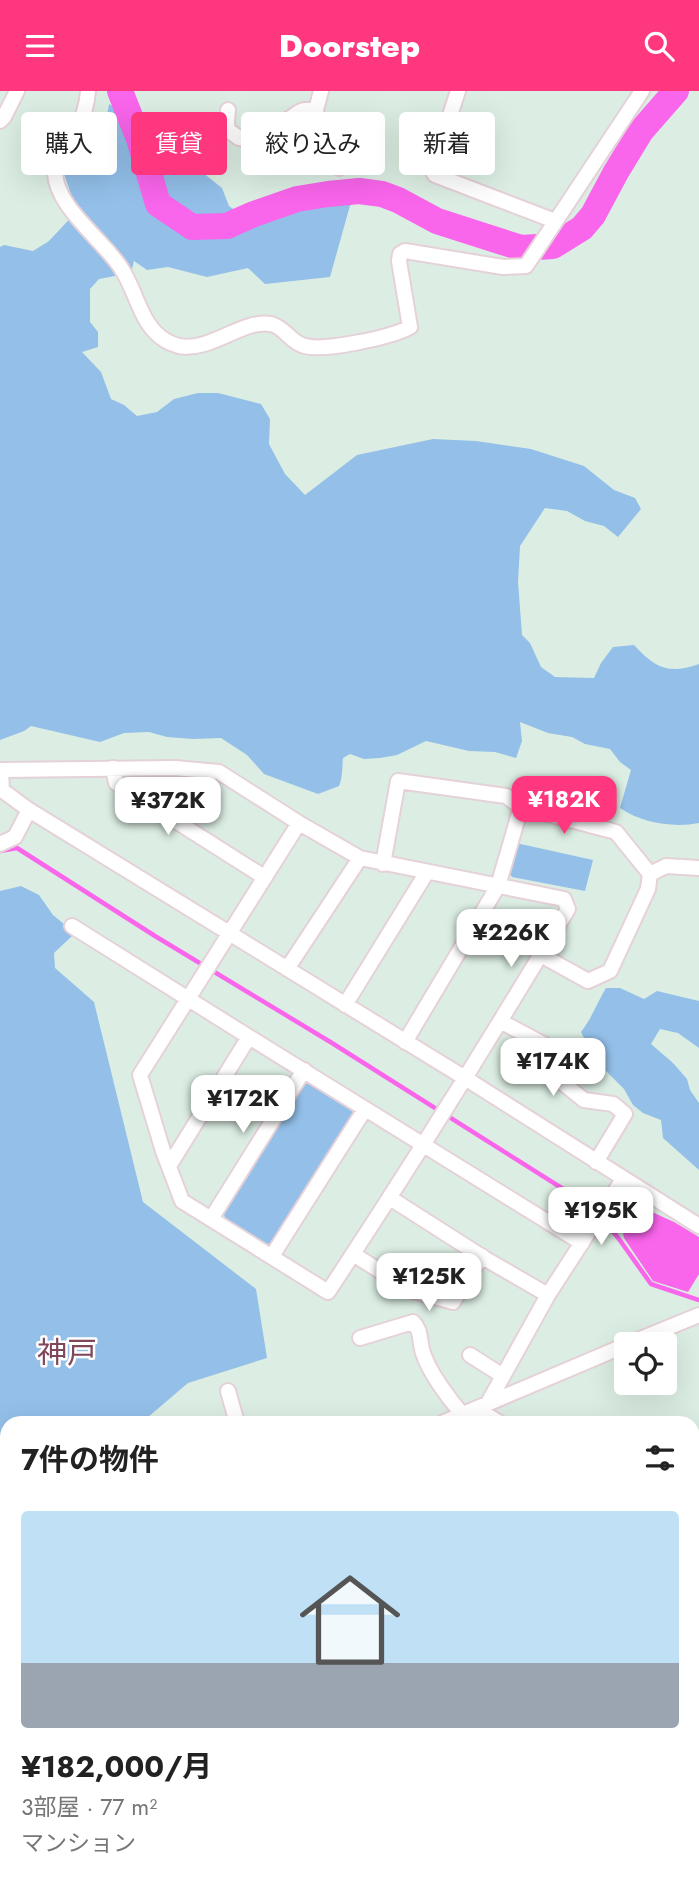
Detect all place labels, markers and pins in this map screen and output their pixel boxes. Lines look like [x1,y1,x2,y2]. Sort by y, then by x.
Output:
pin: ¥372K [119,777,217,837]
pin: ¥182K [515,777,613,836]
pin: ¥226K [462,909,560,969]
pin: ¥174K [504,1039,602,1098]
pin: ¥172K [194,1075,292,1135]
pin: ¥195K [552,1187,650,1247]
pin: ¥125K [380,1253,478,1313]

